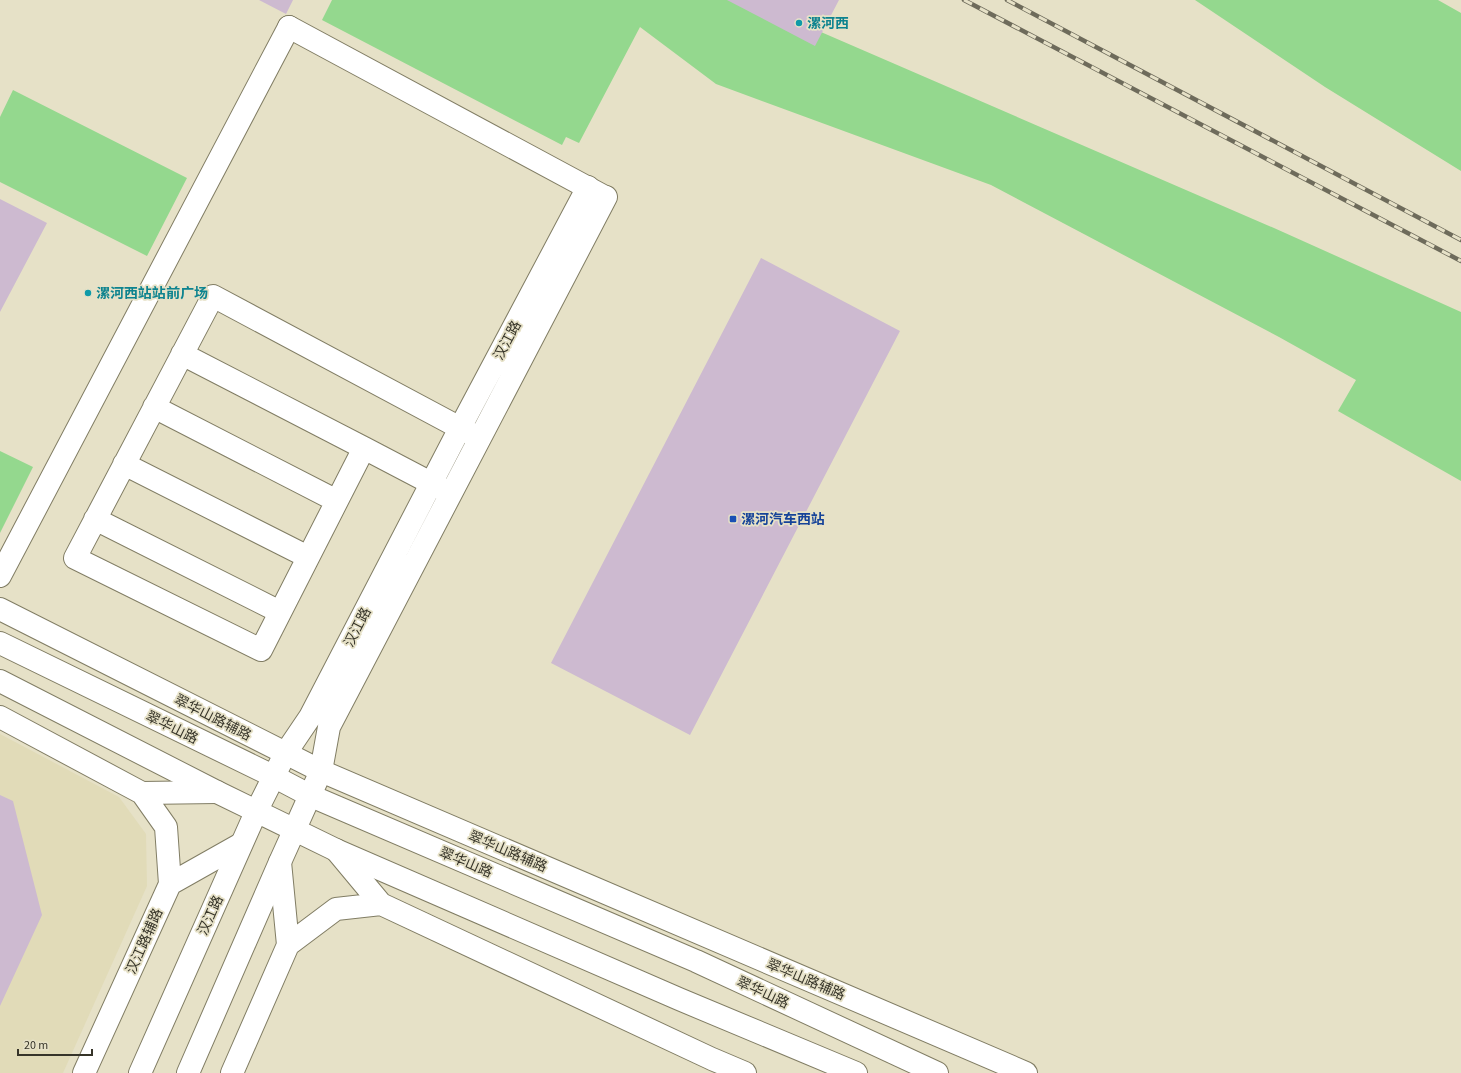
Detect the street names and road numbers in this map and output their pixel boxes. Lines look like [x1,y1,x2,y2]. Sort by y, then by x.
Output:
street label: 汉江路 [489,317,527,364]
street label: 汉江路 [339,604,376,651]
street label: 翠华山路辅路 [172,690,254,744]
street label: 翠华山路 [143,707,201,747]
street label: 翠华山路辅路 [466,827,550,875]
street label: 翠华山路 [437,843,495,881]
street label: 汉江路 [193,892,229,939]
street label: 汉江路辅路 [122,905,168,977]
street label: 翠华山路辅路 [764,955,848,1003]
street label: 翠华山路 [734,973,792,1011]

